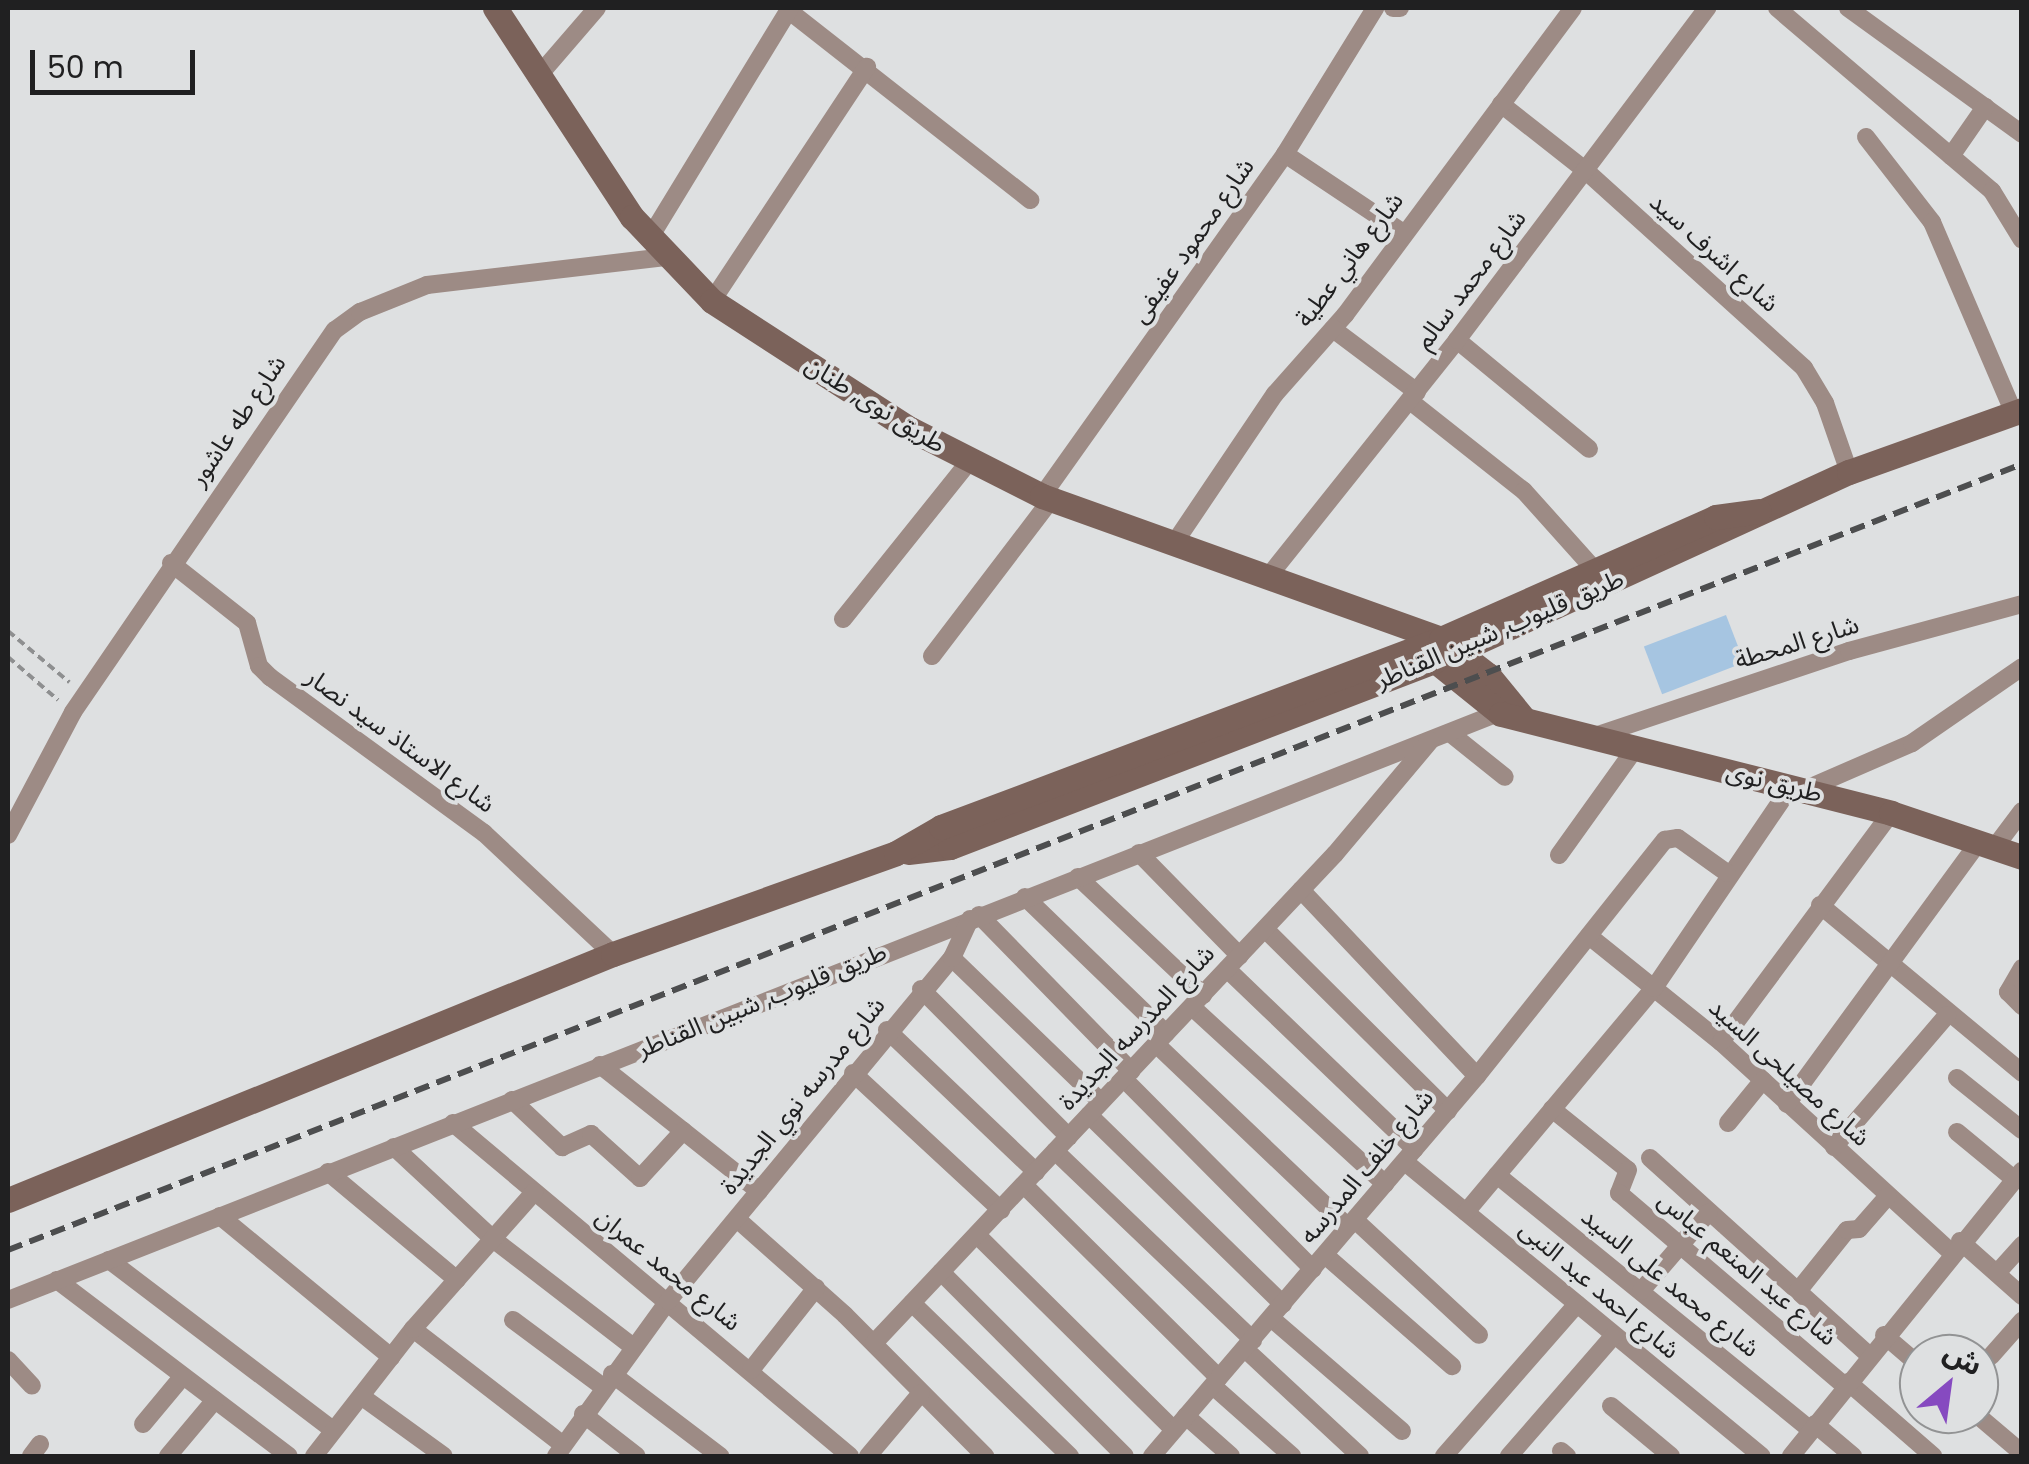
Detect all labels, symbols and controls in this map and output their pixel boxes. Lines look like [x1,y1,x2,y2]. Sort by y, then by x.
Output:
scale bar [35,30,200,92]
text: 50 m [47,46,124,89]
street label: شارع محمود عفيفى [1125,153,1261,329]
street label: شارع هاني عطية [1290,187,1410,333]
street label: شارع اشرف سيد [1643,187,1785,319]
street label: شارع محمد سالم [1409,205,1533,355]
street label: شارع طه عاشور [183,350,293,492]
street label: طريق نوى, طنان [799,350,951,460]
street label: طريق قليوب, شبين القناطر [1371,564,1629,696]
street label: شارع المحطة [1731,610,1863,676]
street label: شارع الاستاذ سيد نصار [300,662,500,820]
street label: طريق نوى [1723,757,1825,809]
street label: طريق قليوب, شبين القناطر [633,937,891,1065]
street label: شارع المدرسه الجديدة [1053,939,1221,1117]
street label: شارع مدرسه نوي الجديدة [714,991,892,1201]
street label: شارع مصيلحى السيد [1702,993,1876,1153]
street label: شارع خلف المدرسه [1294,1084,1440,1250]
street label: شارع عبد المنعم عباس [1651,1185,1843,1353]
street label: شارع محمد عمران [589,1202,747,1338]
street label: شارع محمد على السيد [1575,1202,1765,1364]
street label: شارع احمد عبد النبى [1513,1214,1685,1366]
text: ش [1937,1333,1989,1385]
north arrow [1899,1334,1999,1434]

